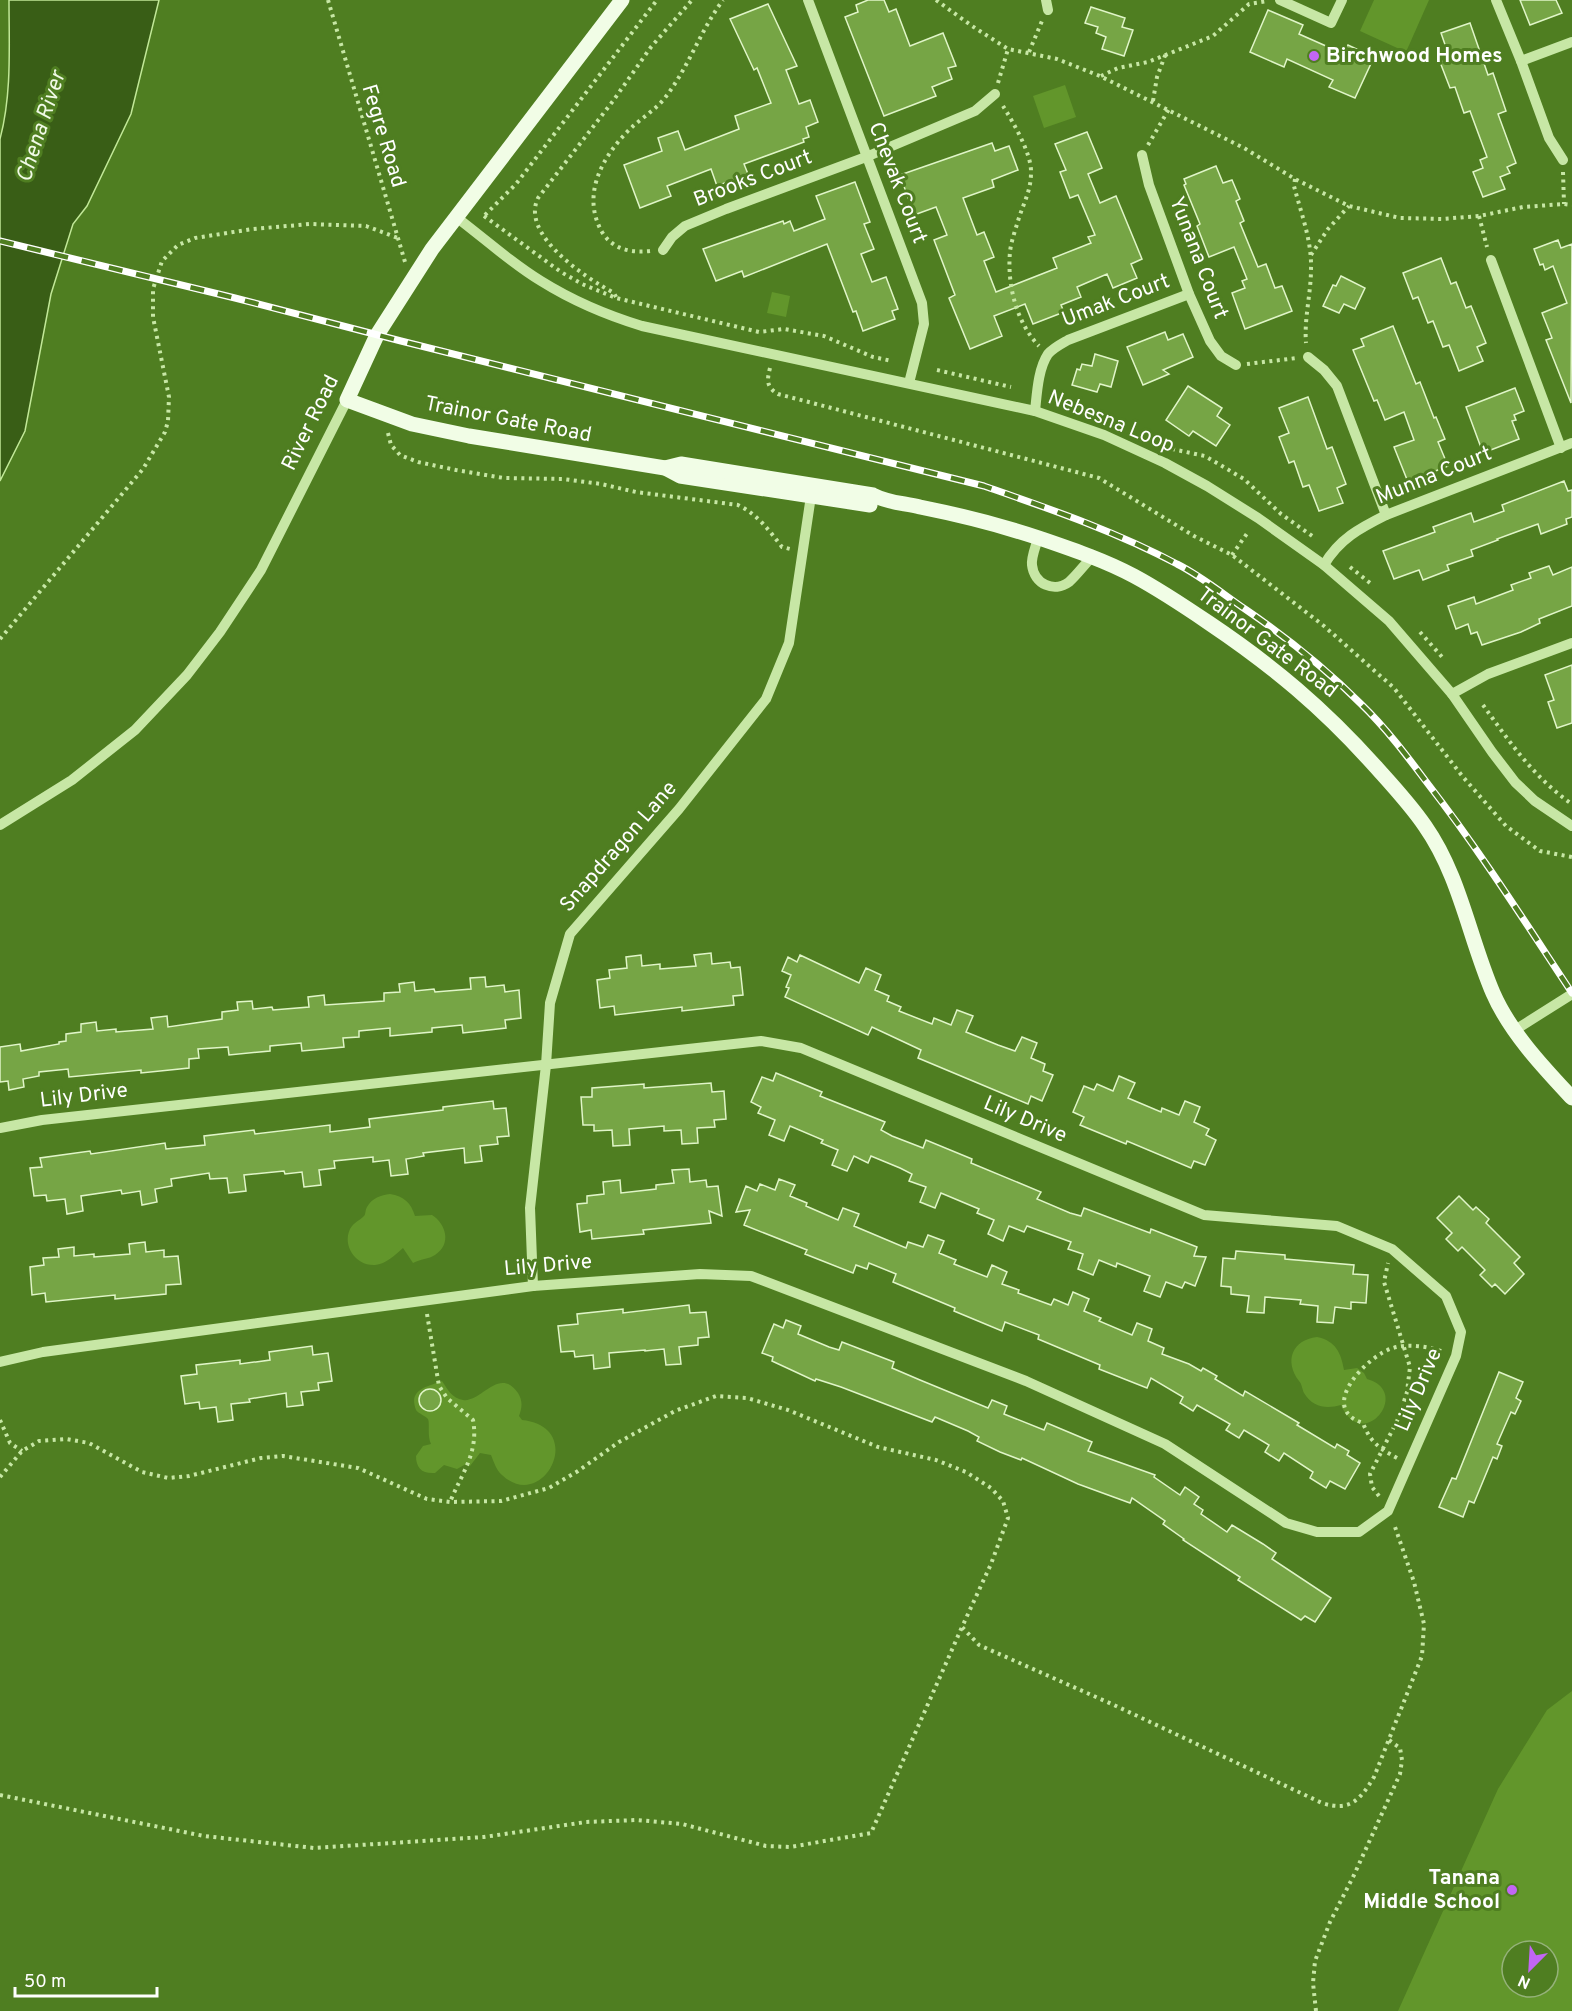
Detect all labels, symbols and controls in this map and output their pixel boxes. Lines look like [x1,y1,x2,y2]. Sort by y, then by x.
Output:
place label: Birchwood Homes [1326,43,1503,70]
marker: Birchwood Homes [1307,49,1321,63]
water label: Chena River [11,66,73,186]
street label: Fegre Road [355,81,411,191]
street label: Chevak Court [861,118,933,248]
street label: Brooks Court [690,144,816,214]
street label: Yunana Court [1162,193,1234,323]
street label: Umak Court [1058,268,1174,334]
street label: River Road [276,371,346,475]
street label: Nebesna Loop [1044,384,1178,460]
street label: Trainor Gate Road [422,391,594,449]
street label: Munna Court [1372,441,1496,511]
street label: Trainor Gate Road [1191,581,1343,705]
street label: Snapdragon Lane [555,776,683,918]
street label: Lily Drive [38,1077,130,1115]
street label: Lily Drive [979,1090,1071,1150]
street label: Lily Drive [503,1249,593,1283]
street label: Lily Drive [1389,1344,1449,1436]
place label: Tanana Middle School [1363,1865,1500,1916]
marker: Tanana Middle School [1505,1883,1519,1897]
north arrow [1500,1939,1560,1999]
scale bar [15,1960,158,1998]
text: N [1515,1969,1534,1992]
text: 50 m [24,1971,66,1994]

